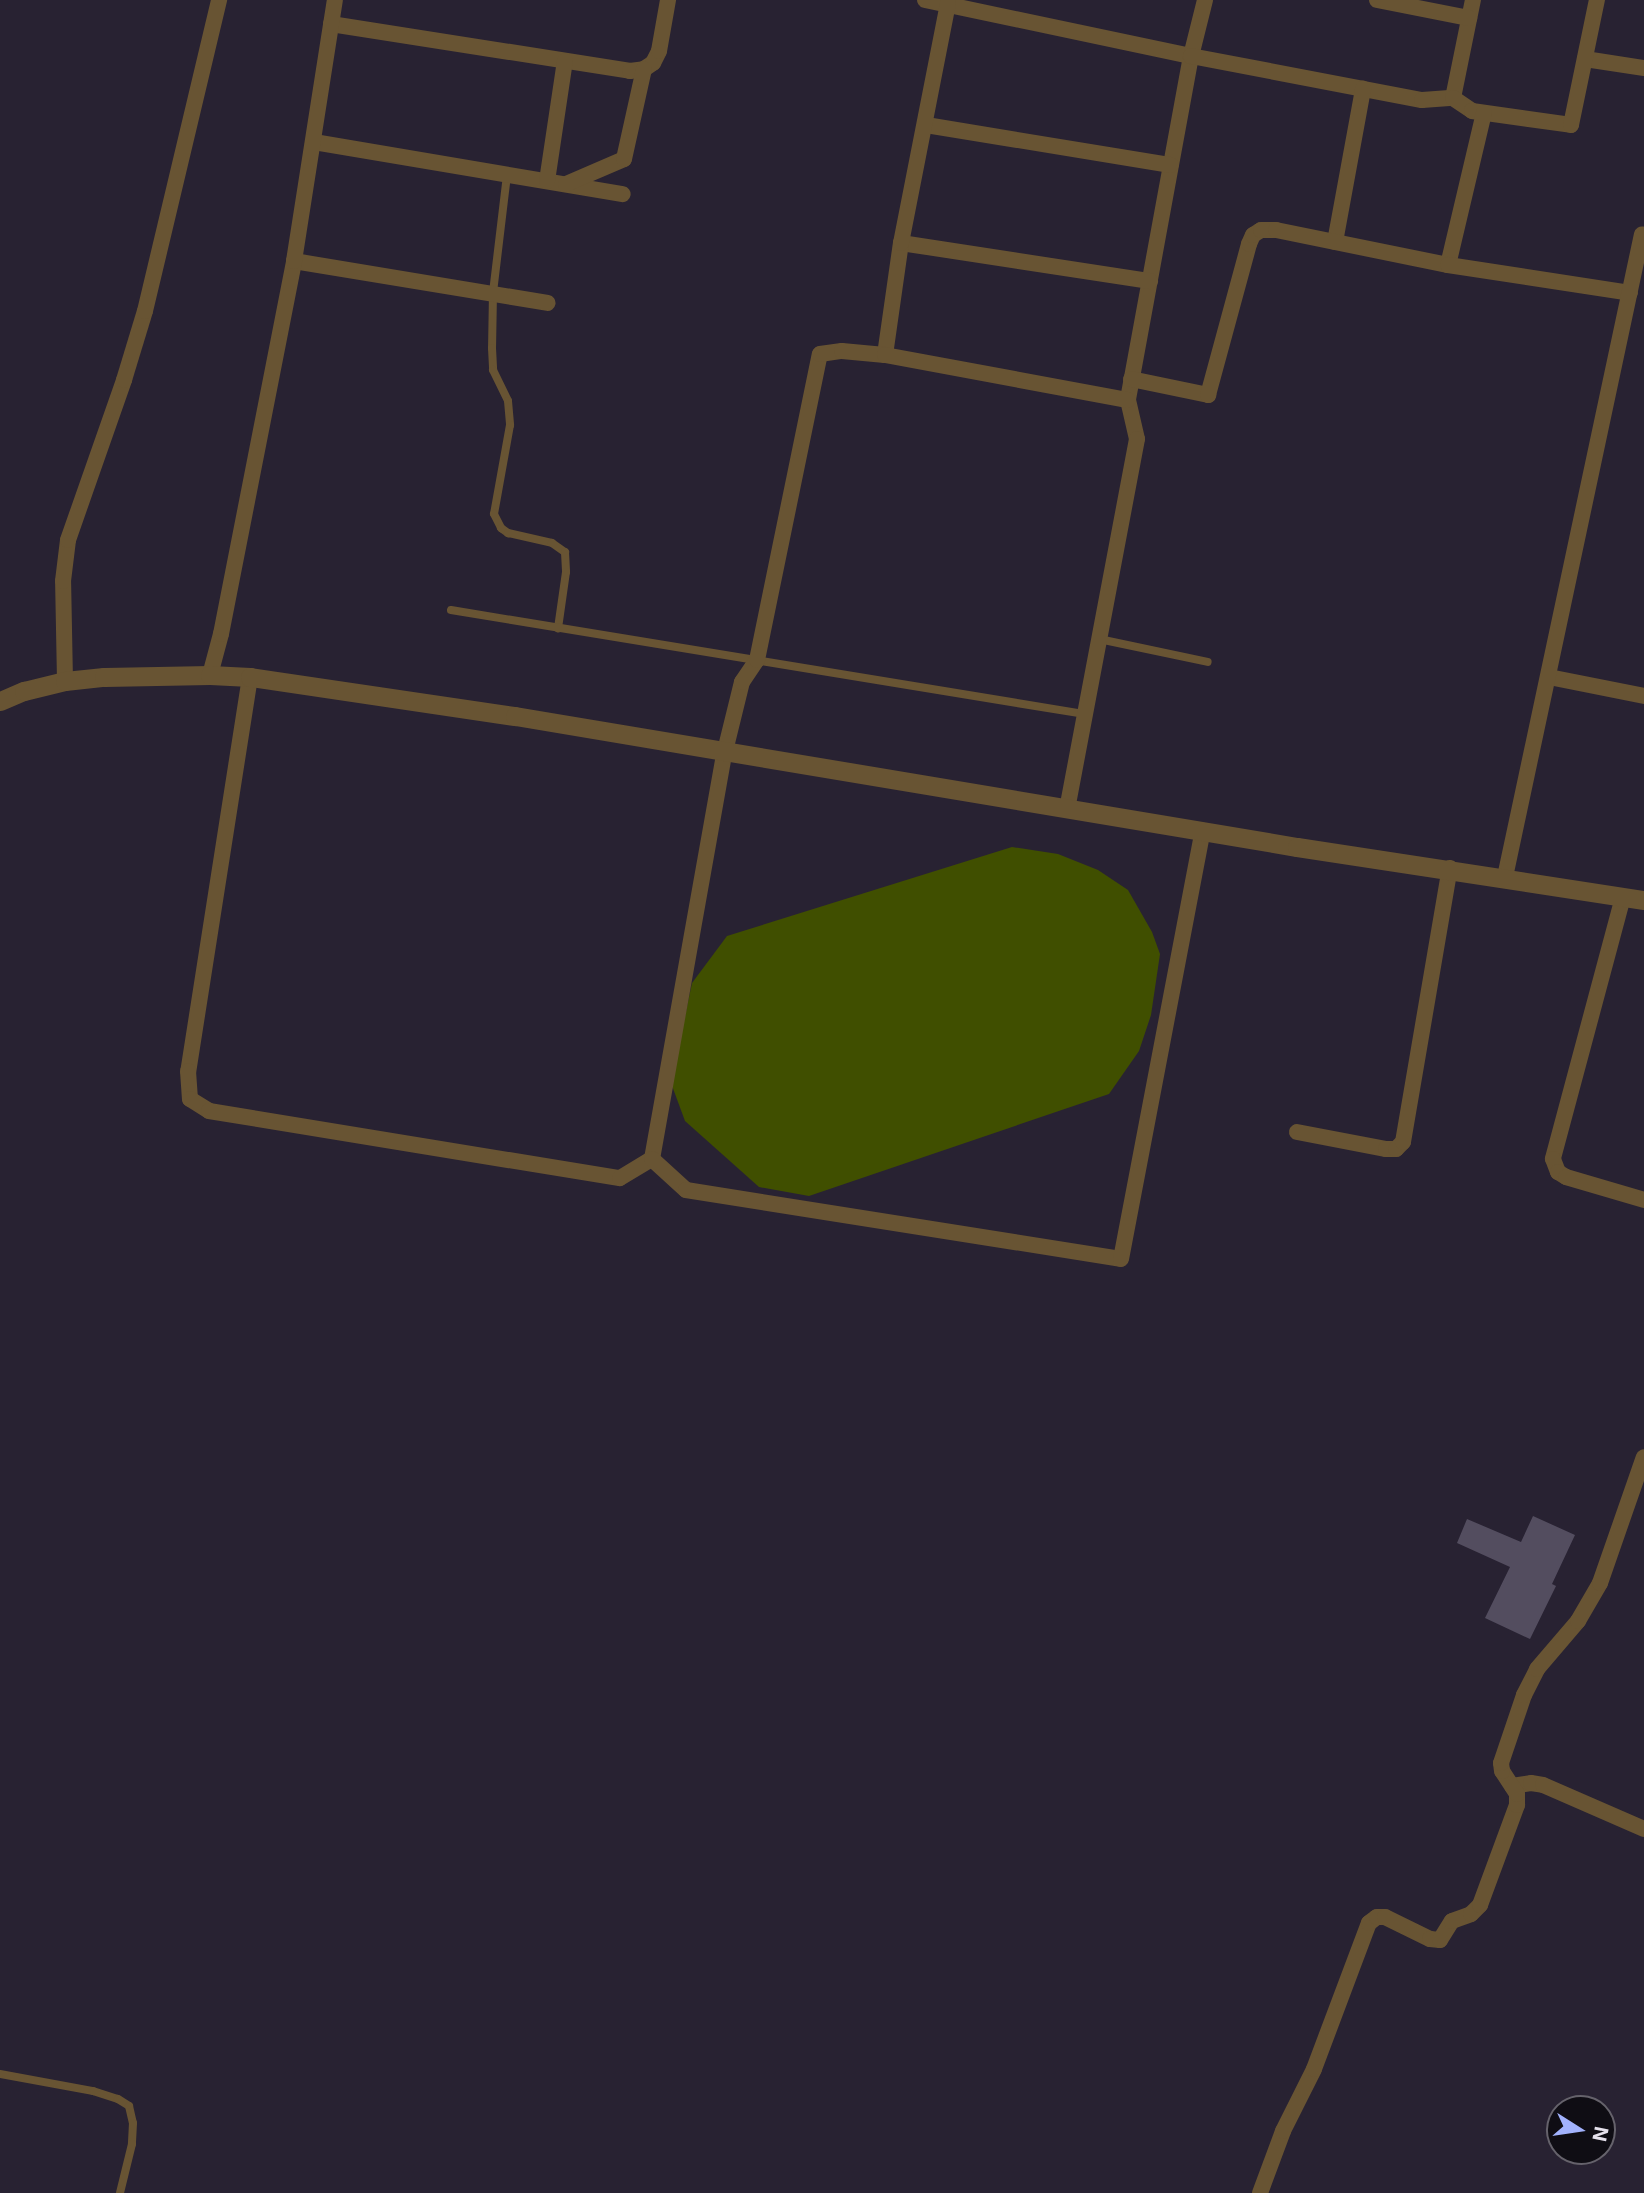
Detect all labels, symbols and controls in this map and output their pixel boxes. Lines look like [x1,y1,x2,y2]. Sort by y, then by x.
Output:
north arrow [1546,2095,1616,2165]
text: N [1587,2125,1613,2144]

